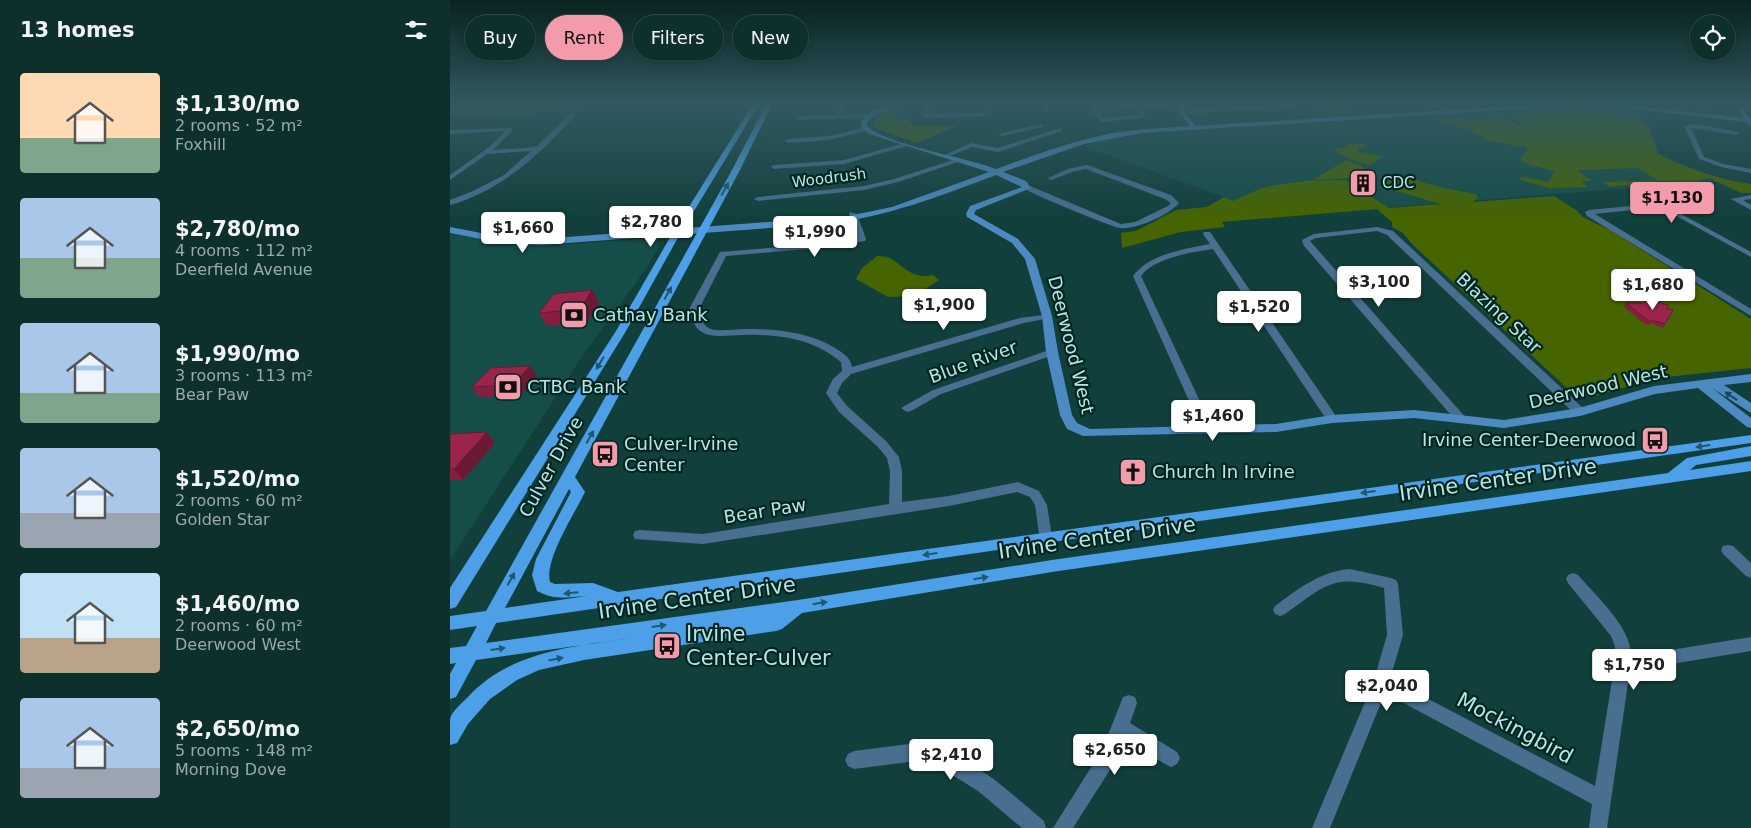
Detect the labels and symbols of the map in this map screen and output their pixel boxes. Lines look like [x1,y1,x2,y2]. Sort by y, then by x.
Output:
street label: Woodrush [791,165,867,191]
building icon: CDC [1348,168,1378,198]
place label: CDC [1382,174,1415,192]
one-way arrow [721,182,729,197]
pin: $1,130 [1631,182,1713,224]
pin: $2,780 [610,206,692,248]
pin: $1,660 [482,212,564,254]
pin: $1,990 [774,216,856,258]
pin: $3,100 [1338,266,1420,308]
street label: Blazing Star [1453,268,1547,358]
pin: $1,680 [1612,268,1694,311]
street label: Deerwood West [1044,274,1099,416]
one-way arrow [664,287,673,300]
pin: $1,900 [903,288,985,331]
pin: $1,520 [1218,290,1300,333]
bank icon: Cathay Bank [559,300,589,330]
place label: Cathay Bank [593,304,708,325]
street label: Blue River [926,336,1020,387]
one-way arrow [595,357,605,370]
street label: Deerwood West [1527,360,1669,413]
bank icon: CTBC Bank [493,372,523,402]
place label: CTBC Bank [527,376,627,397]
one-way arrow [1725,391,1738,400]
pin: $1,460 [1172,400,1254,442]
street label: Culver Drive [514,413,587,521]
bus stop icon: Irvine Center-Deerwood [1640,425,1670,455]
place label: Irvine Center-Deerwood [1422,429,1636,450]
one-way arrow [586,431,595,444]
place label: Culver-Irvine Center [624,433,738,475]
bus stop icon: Culver-Irvine Center [590,439,620,469]
one-way arrow [1694,442,1710,450]
street label: Irvine Center Drive [1398,454,1598,506]
church icon: Church In Irvine [1118,457,1148,487]
place label: Church In Irvine [1152,461,1295,482]
one-way arrow [1360,488,1376,496]
street label: Bear Paw [722,494,808,527]
street label: Irvine Center Drive [997,512,1197,564]
one-way arrow [922,550,938,558]
street label: Irvine Center Drive [597,572,797,624]
one-way arrow [507,573,516,586]
one-way arrow [973,573,989,581]
one-way arrow [562,589,578,597]
one-way arrow [812,599,828,607]
one-way arrow [652,622,668,630]
place label: Irvine Center-Culver [686,622,831,670]
bus stop icon: Irvine Center-Culver [652,631,682,661]
one-way arrow [491,645,507,653]
pin: $1,750 [1593,648,1675,691]
one-way arrow [549,654,565,662]
pin: $2,040 [1346,670,1428,712]
street label: Mockingbird [1453,687,1577,769]
pin: $2,650 [1074,734,1156,776]
pin: $2,410 [910,738,992,781]

